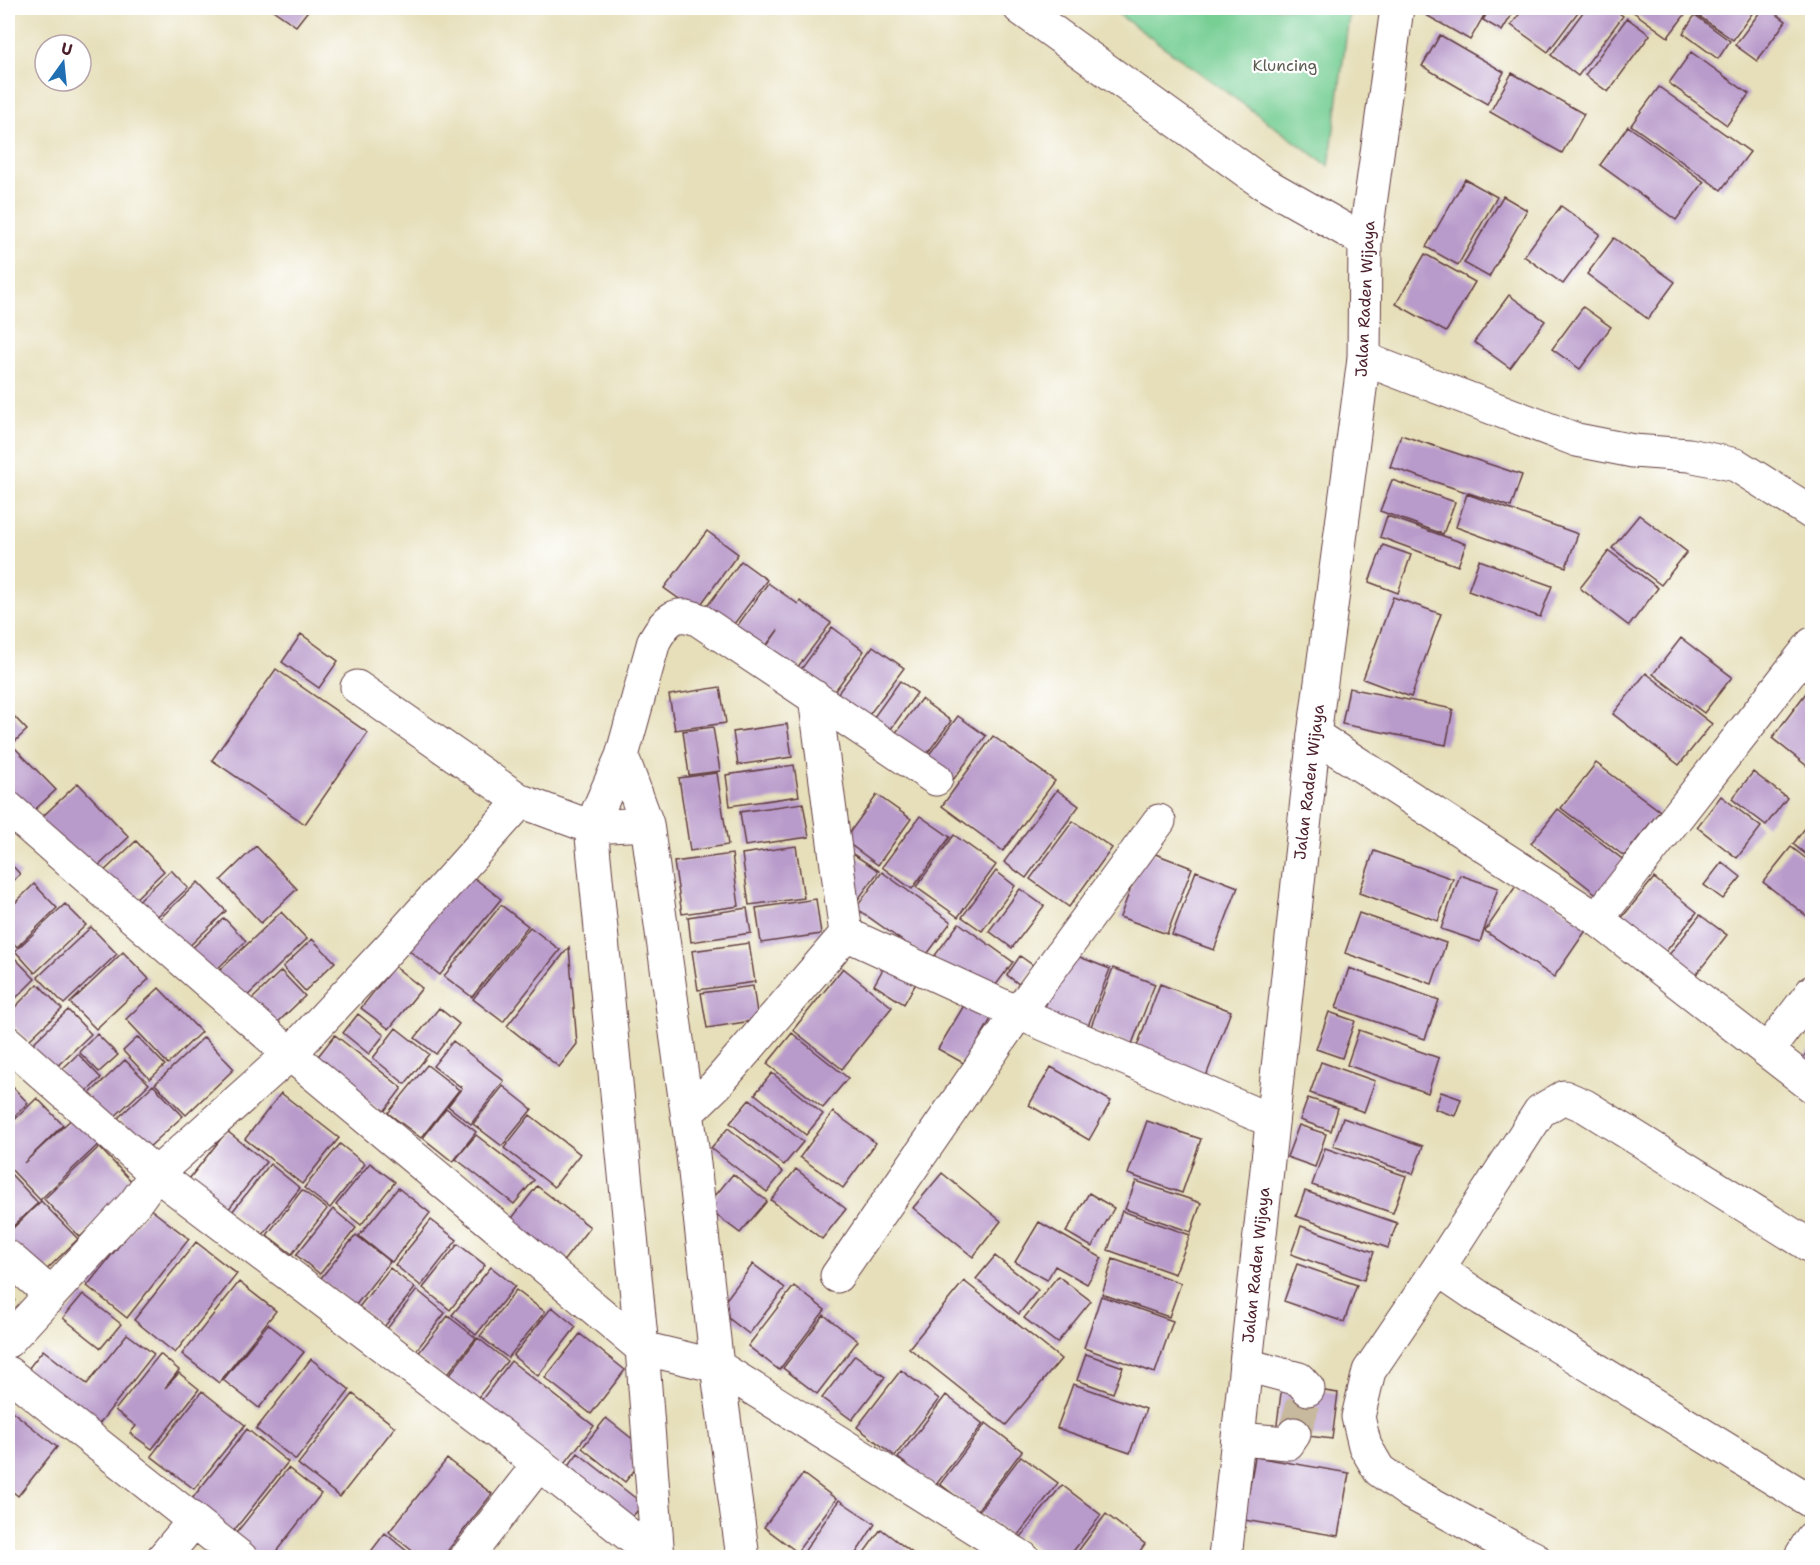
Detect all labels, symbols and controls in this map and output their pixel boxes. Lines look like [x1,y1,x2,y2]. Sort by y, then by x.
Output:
north arrow [33,33,93,93]
text: U [59,37,75,61]
park label: Kluncing [1253,55,1318,76]
street label: Jalan Raden Wijaya [1350,220,1380,378]
street label: Jalan Raden Wijaya [1289,703,1329,861]
street label: Jalan Raden Wijaya [1237,1186,1275,1344]

